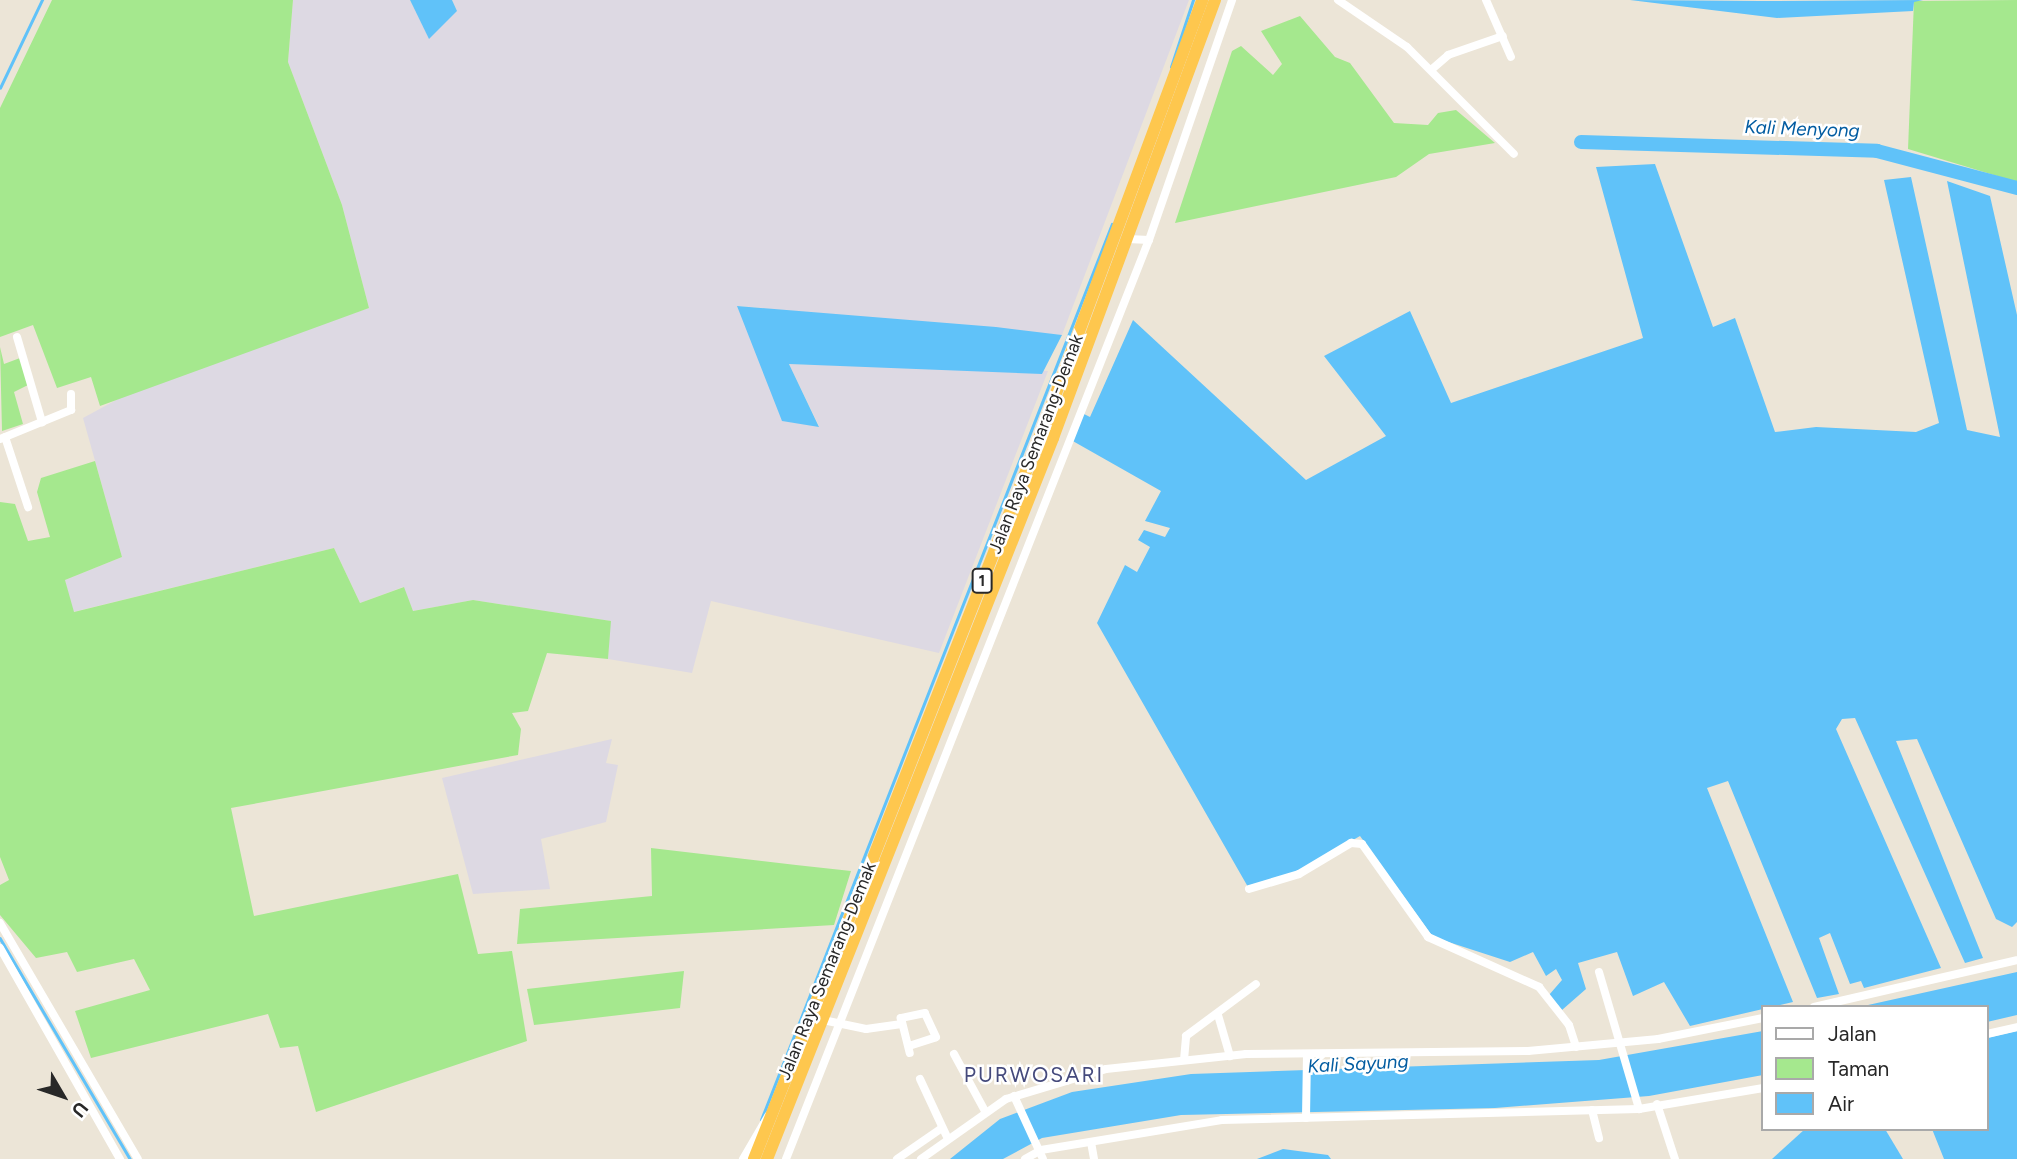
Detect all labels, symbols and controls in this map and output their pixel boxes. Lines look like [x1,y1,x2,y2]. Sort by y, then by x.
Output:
water label: Kali Menyong [1744,116,1860,142]
street label: Jalan Raya Semarang-Demak [984,331,1088,557]
road number: 1 [972,568,992,594]
street label: Jalan Raya Semarang-Demak [773,859,881,1083]
legend [1762,1005,1989,1131]
text: Jalan [1828,1021,1877,1046]
water label: Kali Sayung [1307,1050,1409,1078]
text: Taman [1828,1056,1889,1081]
north arrow [28,1061,98,1131]
district label: PURWOSARI [965,1062,1103,1088]
text: Air [1828,1091,1854,1116]
text: U [67,1097,93,1122]

